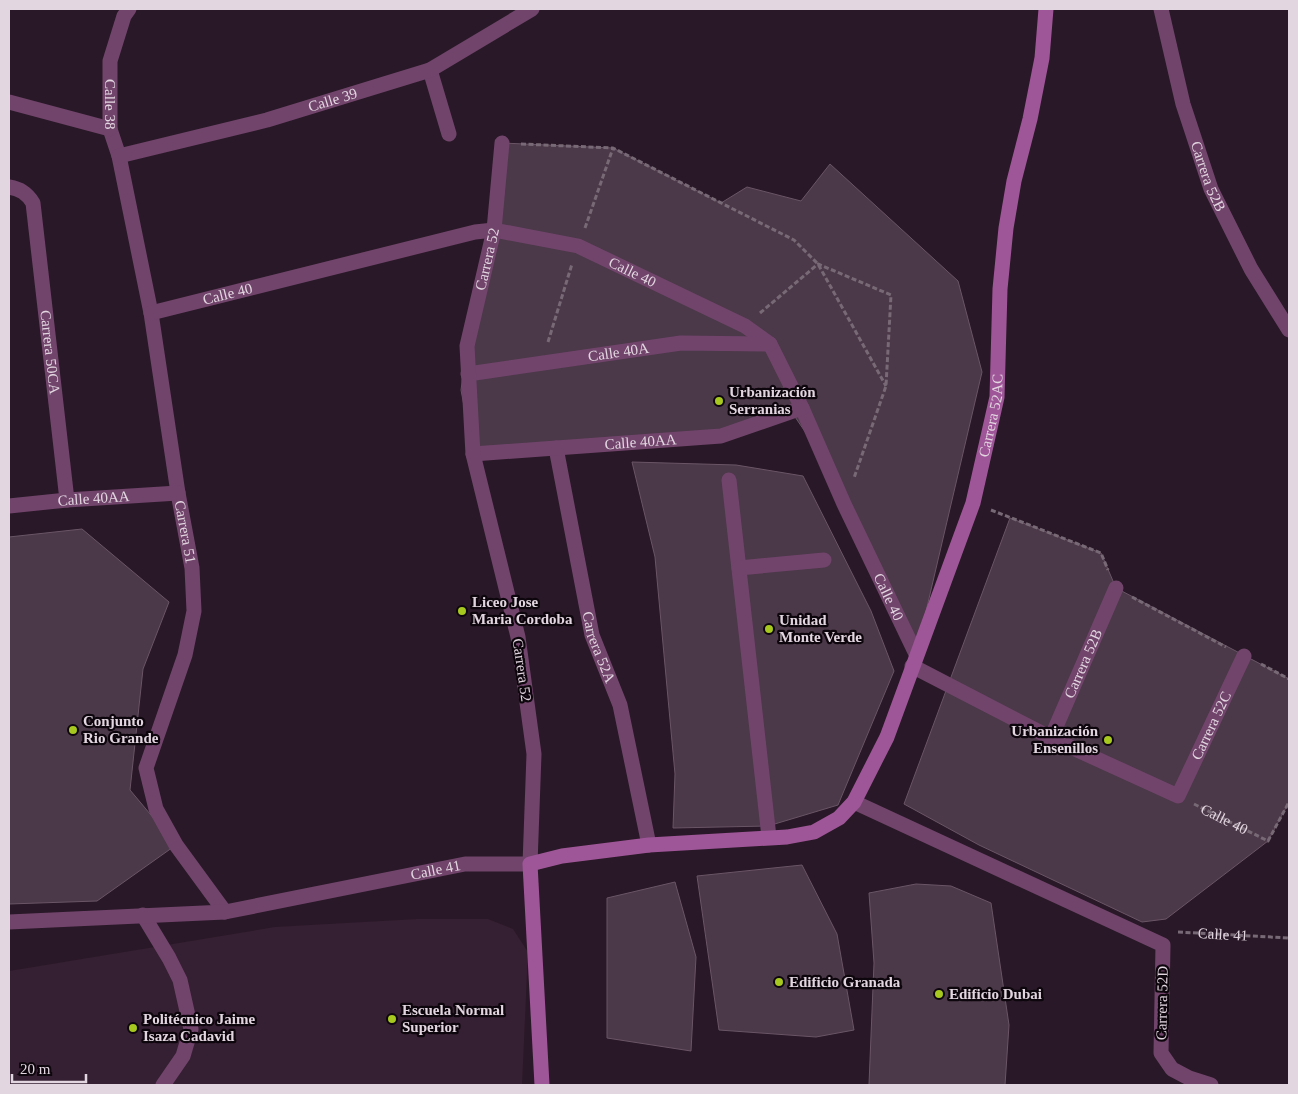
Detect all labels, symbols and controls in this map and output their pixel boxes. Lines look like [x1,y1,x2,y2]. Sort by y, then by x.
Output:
street label: Calle 38 [102,79,118,129]
street label: Calle 39 [306,85,359,115]
street label: Carrera 52B [1188,139,1229,214]
street label: Carrera 52 [472,226,502,292]
street label: Calle 40 [606,254,659,290]
street label: Calle 40 [201,280,254,308]
street label: Carrera 50CA [37,309,63,395]
street label: Calle 40A [587,340,650,364]
street label: Carrera 52AC [976,374,1006,459]
place label: Urbanización Serranias [729,384,816,417]
marker: Urbanización Serranias [713,395,725,407]
street label: Calle 40AA [604,431,677,452]
street label: Calle 40AA [57,488,130,509]
street label: Carrera 51 [172,499,199,565]
street label: Calle 40 [870,571,907,623]
place label: Liceo Jose Maria Cordoba [472,594,573,627]
marker: Liceo Jose Maria Cordoba [456,605,468,617]
street label: Carrera 52A [580,610,618,685]
place label: Unidad Monte Verde [779,612,862,645]
marker: Unidad Monte Verde [763,623,775,635]
street label: Carrera 52B [1061,627,1105,701]
street label: Carrera 52 [510,637,534,703]
street label: Carrera 52C [1188,689,1234,762]
place label: Conjunto Rio Grande [83,713,159,746]
place label: Urbanización Ensenillos [1011,723,1099,756]
marker: Conjunto Rio Grande [67,724,79,736]
marker: Urbanización Ensenillos [1102,734,1114,746]
street label: Calle 40 [1198,801,1251,838]
street label: Calle 41 [409,857,462,883]
street label: Calle 41 [1197,925,1249,944]
street label: Carrera 52D [1153,965,1171,1040]
place label: Edificio Granada [789,974,901,990]
marker: Edificio Granada [773,976,785,988]
place label: Edificio Dubai [949,986,1042,1002]
marker: Edificio Dubai [933,988,945,1000]
place label: Escuela Normal Superior [402,1002,504,1035]
place label: Politécnico Jaime Isaza Cadavid [143,1011,255,1044]
marker: Escuela Normal Superior [386,1013,398,1025]
marker: Politécnico Jaime Isaza Cadavid [127,1022,139,1034]
scale bar [12,1052,86,1084]
text: 20 m [20,1061,51,1077]

